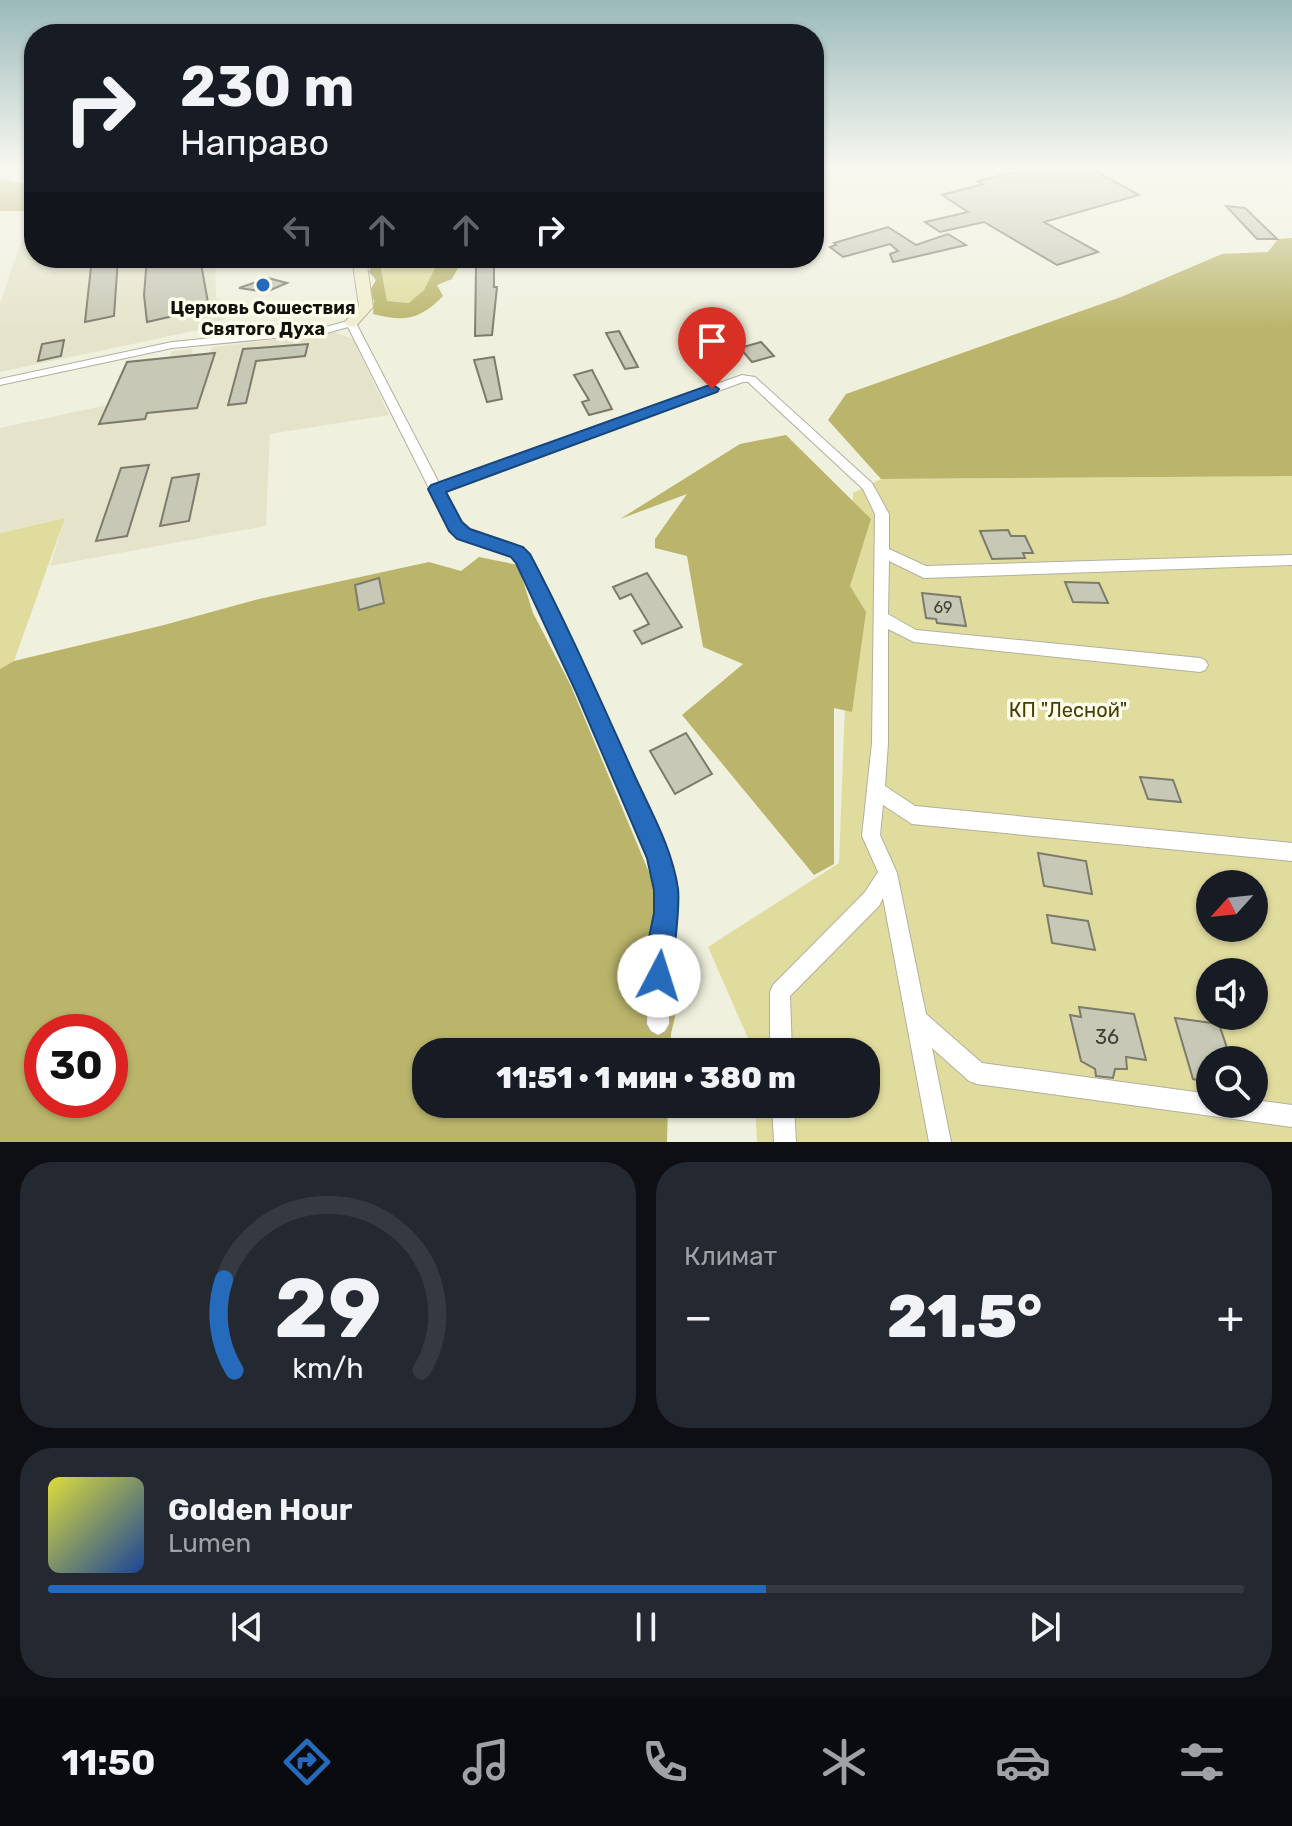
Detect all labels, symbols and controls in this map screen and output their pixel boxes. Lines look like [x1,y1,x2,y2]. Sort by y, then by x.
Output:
text: 230 m [180,54,355,120]
icon: right [48,56,152,160]
text: Направо [180,121,329,164]
icon: left [276,208,320,252]
icon: ahead [360,208,404,252]
icon: ahead [444,208,488,252]
icon: right [528,208,572,252]
marker: Церковь Сошествия Святого Духа [254,276,272,294]
place label: Церковь Сошествия Святого Духа [170,297,356,340]
pin [678,307,746,389]
icon: arrive [690,319,734,363]
house number: 69 [933,598,953,617]
park label: КП "Лесной" [1009,698,1127,722]
north arrow [1196,870,1268,942]
map controls [1196,870,1268,1118]
position arrow [617,934,701,1018]
button: sound [1196,958,1268,1030]
speed limit sign: 30 [24,1014,128,1118]
house number: 36 [1095,1025,1119,1049]
button: search [1196,1046,1268,1118]
text: 11:51 · 1 мин · 380 m [496,1060,796,1096]
text: Климат [684,1241,777,1272]
text: 29 [274,1259,382,1358]
text: 21.5° [887,1281,1042,1352]
text: − [684,1291,713,1343]
text: + [1217,1291,1244,1343]
text: km/h [292,1351,364,1385]
text: Golden Hour [168,1492,352,1528]
text: Lumen [168,1528,251,1559]
icon: previous [225,1605,269,1649]
icon: pause [624,1605,668,1649]
icon: next [1023,1605,1067,1649]
icon: directions [279,1734,335,1790]
icon: music [458,1734,514,1790]
icon: phone [637,1734,693,1790]
icon: climate [816,1734,872,1790]
icon: car [995,1734,1051,1790]
icon: filters [1174,1734,1230,1790]
text: 11:50 [62,1741,156,1784]

